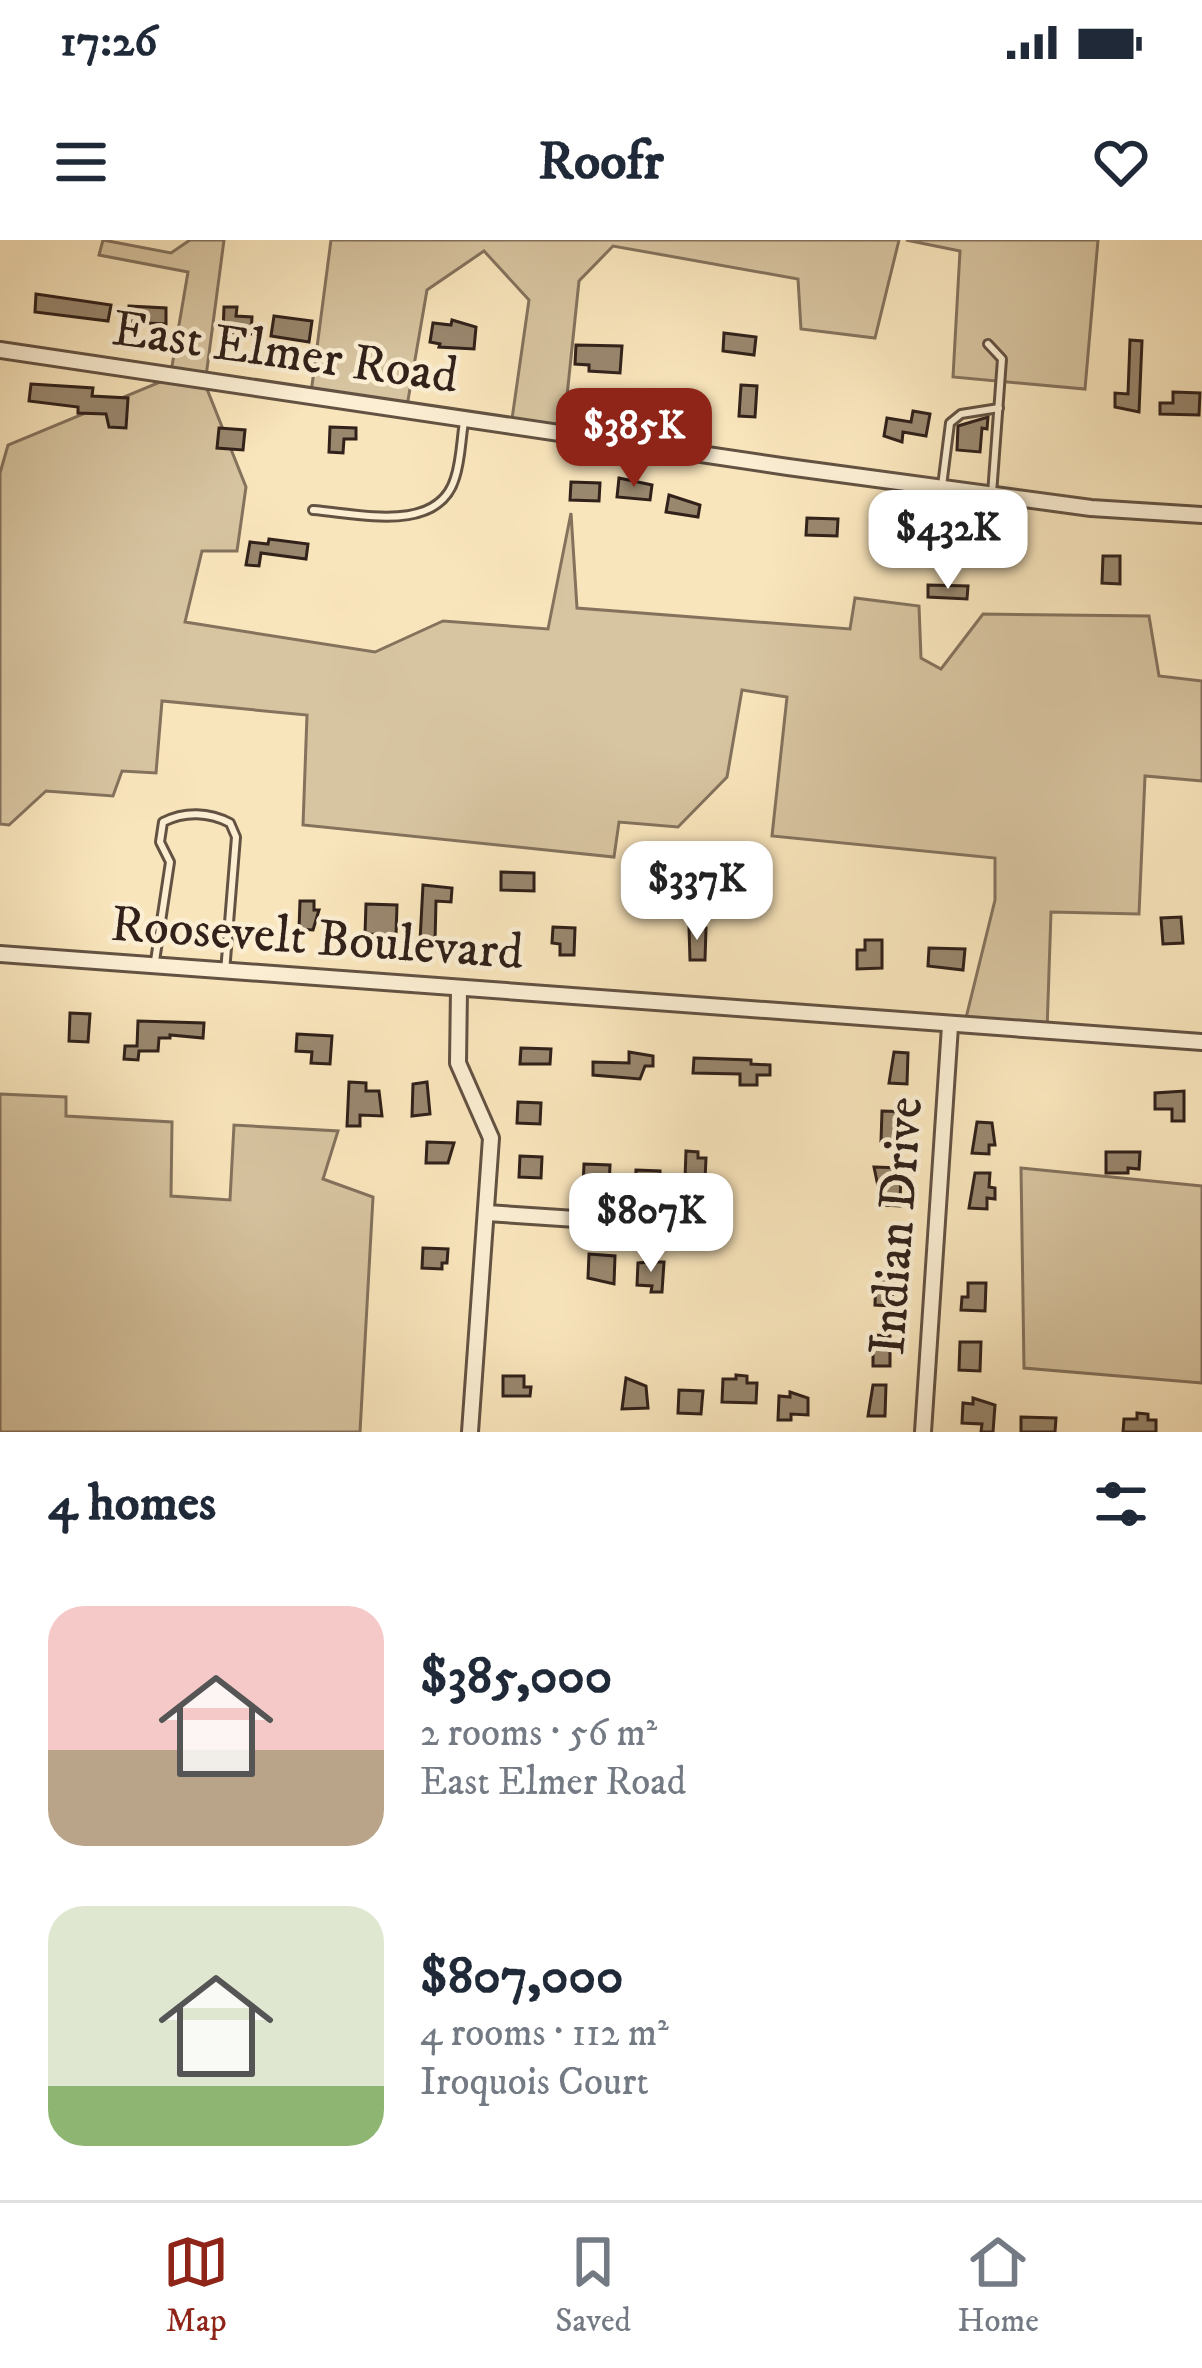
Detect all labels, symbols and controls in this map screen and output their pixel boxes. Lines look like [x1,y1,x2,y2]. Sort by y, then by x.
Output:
text: 17:26 [60,14,158,70]
icon: menu [48,129,114,195]
text: Roofr [538,129,664,196]
icon: heart [1088,129,1154,195]
street label: East Elmer Road [108,297,462,409]
pin: $385K [550,388,718,490]
text: $385K [583,402,685,451]
pin: $432K [864,490,1032,592]
text: $432K [896,504,1000,553]
pin: $337K [613,841,781,943]
text: $337K [648,855,746,904]
street label: Roosevelt Boulevard [108,893,526,985]
street label: Indian Drive [856,1095,938,1357]
pin: $807K [567,1173,735,1275]
text: $807K [596,1187,706,1236]
icon: filters [1088,1471,1154,1537]
text: 4 homes [48,1472,216,1536]
text: $385,000 [420,1645,612,1709]
icon: home [144,1654,288,1798]
text: 2 rooms · 56 m² [420,1709,657,1758]
text: East Elmer Road [420,1758,686,1807]
text: $807,000 [420,1945,623,2009]
icon: home [144,1954,288,2098]
text: 4 rooms · 112 m² [420,2009,669,2058]
text: Iroquois Court [420,2058,649,2107]
tab: Map [163,2229,229,2342]
tab: Saved [555,2229,631,2342]
tab: Home [957,2229,1039,2342]

